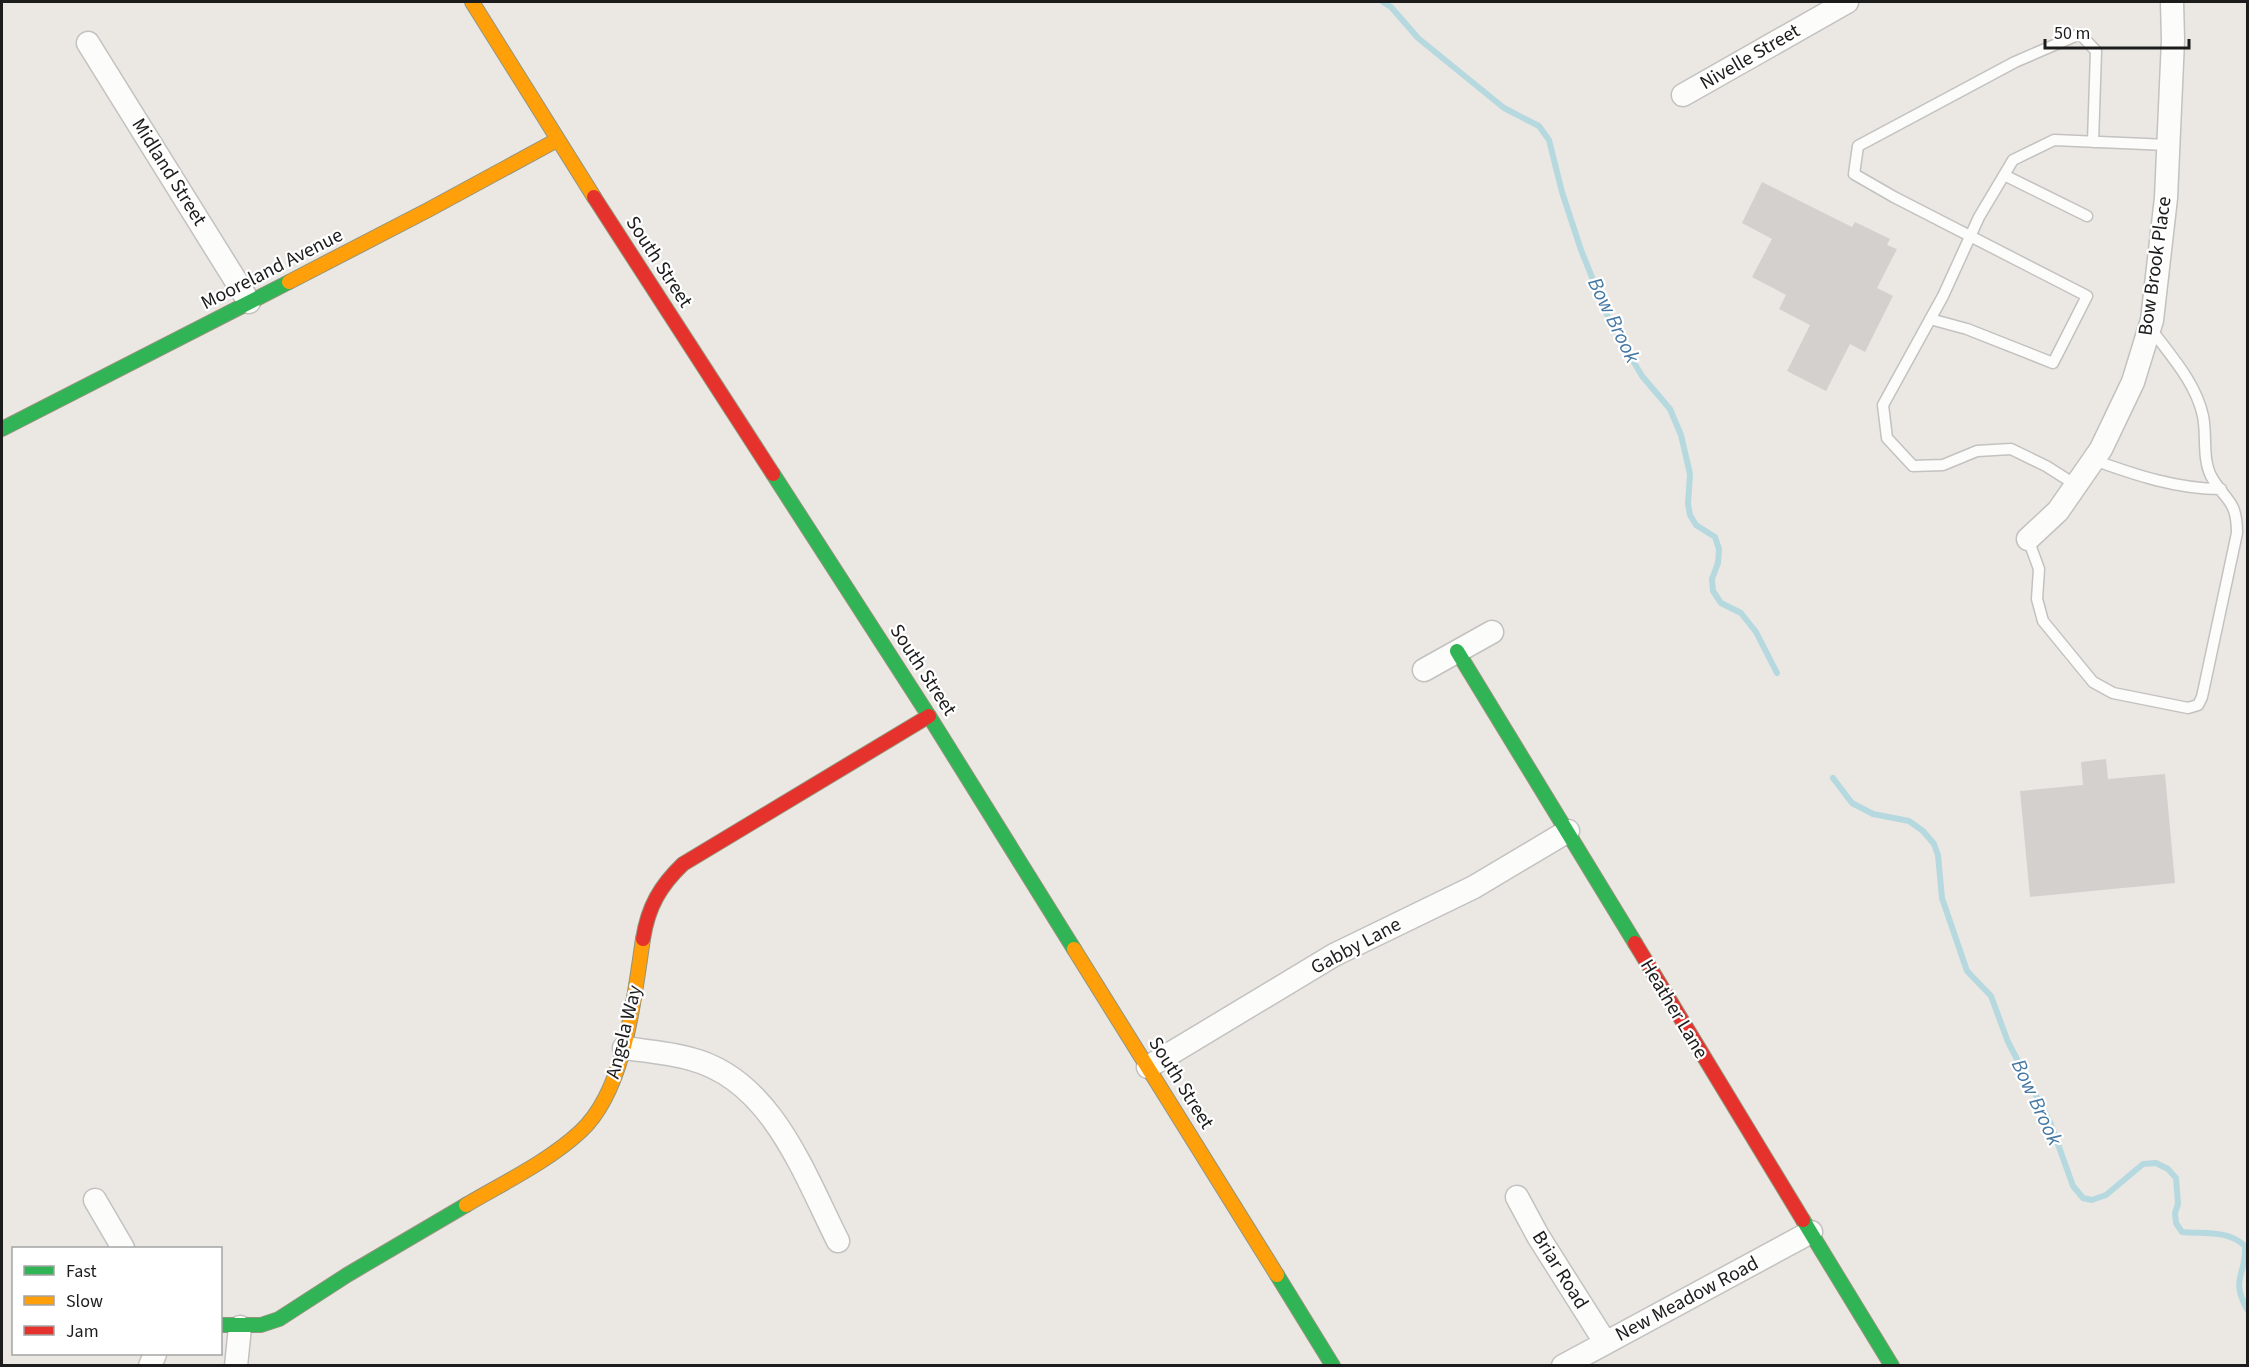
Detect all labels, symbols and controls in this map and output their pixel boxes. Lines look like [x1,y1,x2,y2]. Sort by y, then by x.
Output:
scale bar [2045,12,2189,50]
street label: Nivelle Street [1695,17,1805,97]
text: 50 m [2054,21,2090,46]
street label: Midland Street [125,113,213,231]
street label: Bow Brook Place [2131,195,2179,337]
street label: South Street [619,211,699,313]
street label: Mooreland Avenue [196,221,348,317]
water label: Bow Brook [1580,272,1648,369]
street label: South Street [883,619,963,721]
street label: Gabby Lane [1306,910,1406,981]
street label: Heather Lane [1633,954,1715,1064]
street label: Angela Way [599,982,649,1082]
street label: South Street [1142,1031,1221,1135]
water label: Bow Brook [2004,1054,2070,1151]
street label: Briar Road [1525,1225,1595,1315]
legend [12,1247,222,1355]
street label: New Meadow Road [1610,1249,1764,1349]
text: Fast [66,1259,97,1284]
text: Slow [66,1289,103,1314]
text: Jam [66,1319,99,1344]

